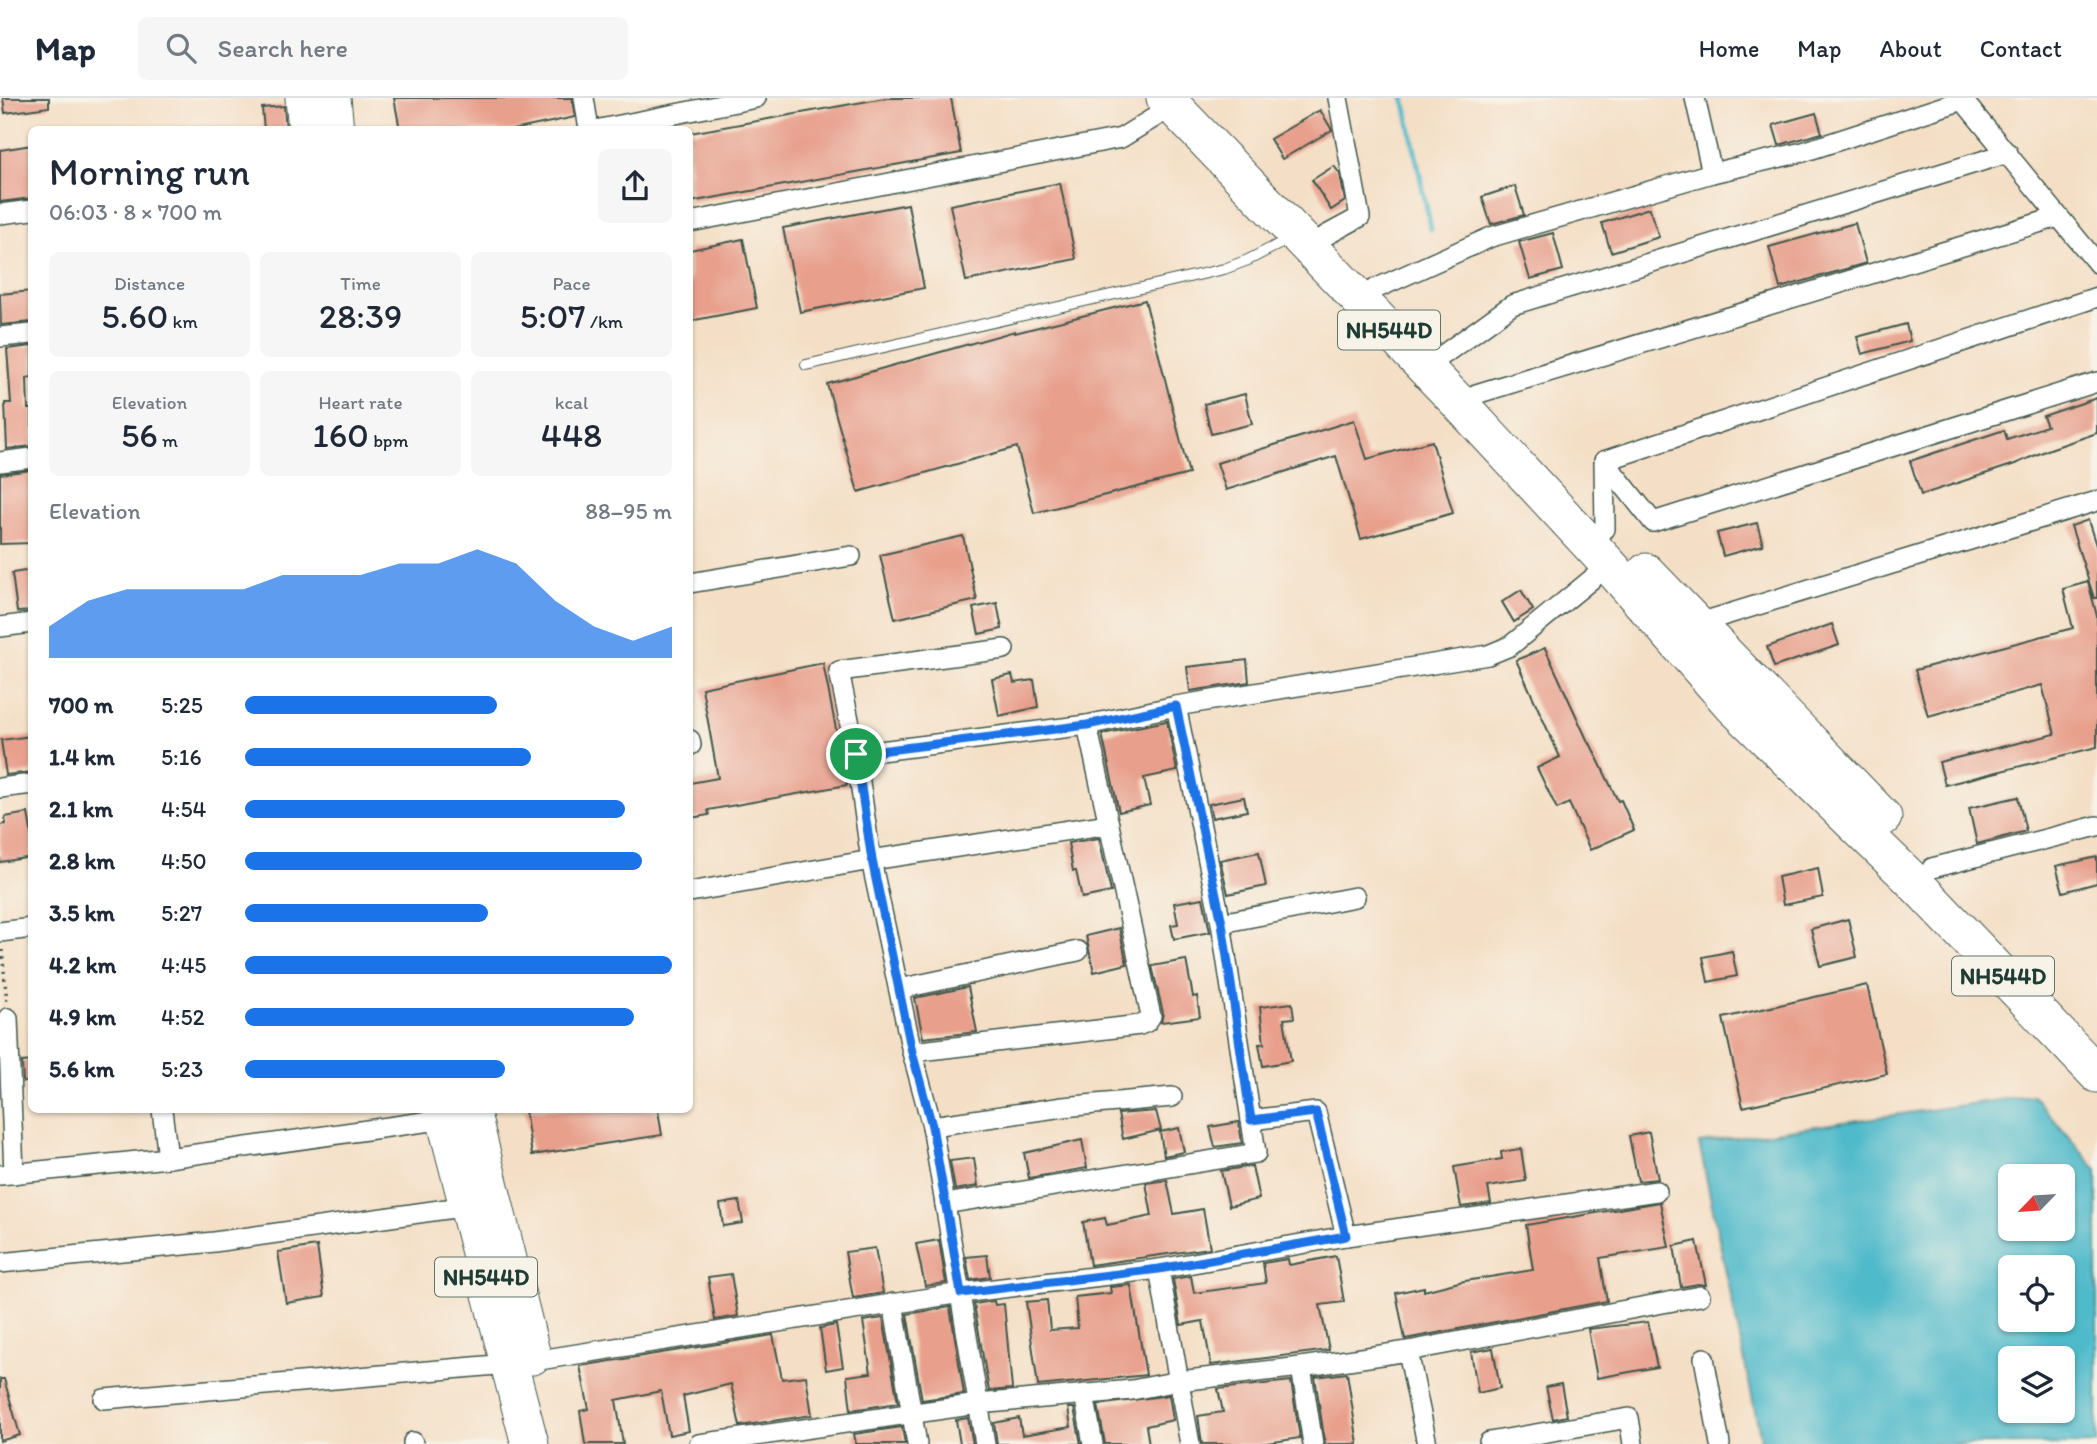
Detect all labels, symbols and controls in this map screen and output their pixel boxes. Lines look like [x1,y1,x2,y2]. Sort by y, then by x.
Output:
search box [138,17,628,80]
text: Map [35,29,96,68]
icon: search [162,29,200,67]
text: Search here [218,32,348,64]
text: Home [1699,34,1759,63]
text: Map [1797,34,1841,63]
text: About [1879,34,1942,63]
text: Contact [1980,34,2062,63]
text: Morning run [49,149,250,195]
button: share [598,149,672,223]
text: 06:03 · 8 × 700 m [49,198,222,226]
text: Distance [114,272,185,295]
text: Time [340,272,381,295]
text: Pace [552,272,591,295]
text: 5.60 [101,295,168,337]
text: 28:39 [319,295,402,337]
text: 5:07 [520,295,586,337]
text: km [168,310,198,333]
text: /km [586,310,623,333]
road number: NH544D [1338,311,1440,350]
text: Elevation [112,391,187,414]
text: Heart rate [318,391,403,414]
text: kcal [555,391,588,414]
text: 56 [121,414,158,456]
text: 160 [313,414,369,456]
text: 448 [541,414,602,456]
text: m [158,429,178,452]
text: bpm [369,429,408,452]
text: Elevation [49,497,140,525]
text: 88–95 m [585,497,672,525]
text: 700 m [49,691,113,719]
text: 5:25 [161,691,203,719]
pin [826,724,886,784]
icon: arrive [837,735,875,773]
text: 1.4 km [49,743,115,771]
text: 5:16 [161,743,202,771]
text: 2.1 km [49,795,113,823]
text: 4:54 [161,795,206,823]
text: 2.8 km [49,847,115,875]
text: 4:50 [161,847,207,875]
text: 3.5 km [49,899,115,927]
text: 5:27 [161,899,202,927]
text: 4.2 km [49,951,116,979]
text: 4:45 [161,951,206,979]
road number: NH544D [1952,956,2054,996]
text: 4.9 km [49,1003,116,1031]
text: 4:52 [161,1003,205,1031]
text: 5.6 km [49,1055,114,1083]
text: 5:23 [161,1055,203,1083]
north arrow [1998,1164,2076,1241]
map controls [1998,1164,2075,1423]
button: locate [1998,1255,2075,1332]
road number: NH544D [435,1258,537,1296]
button: layers [1998,1346,2075,1423]

